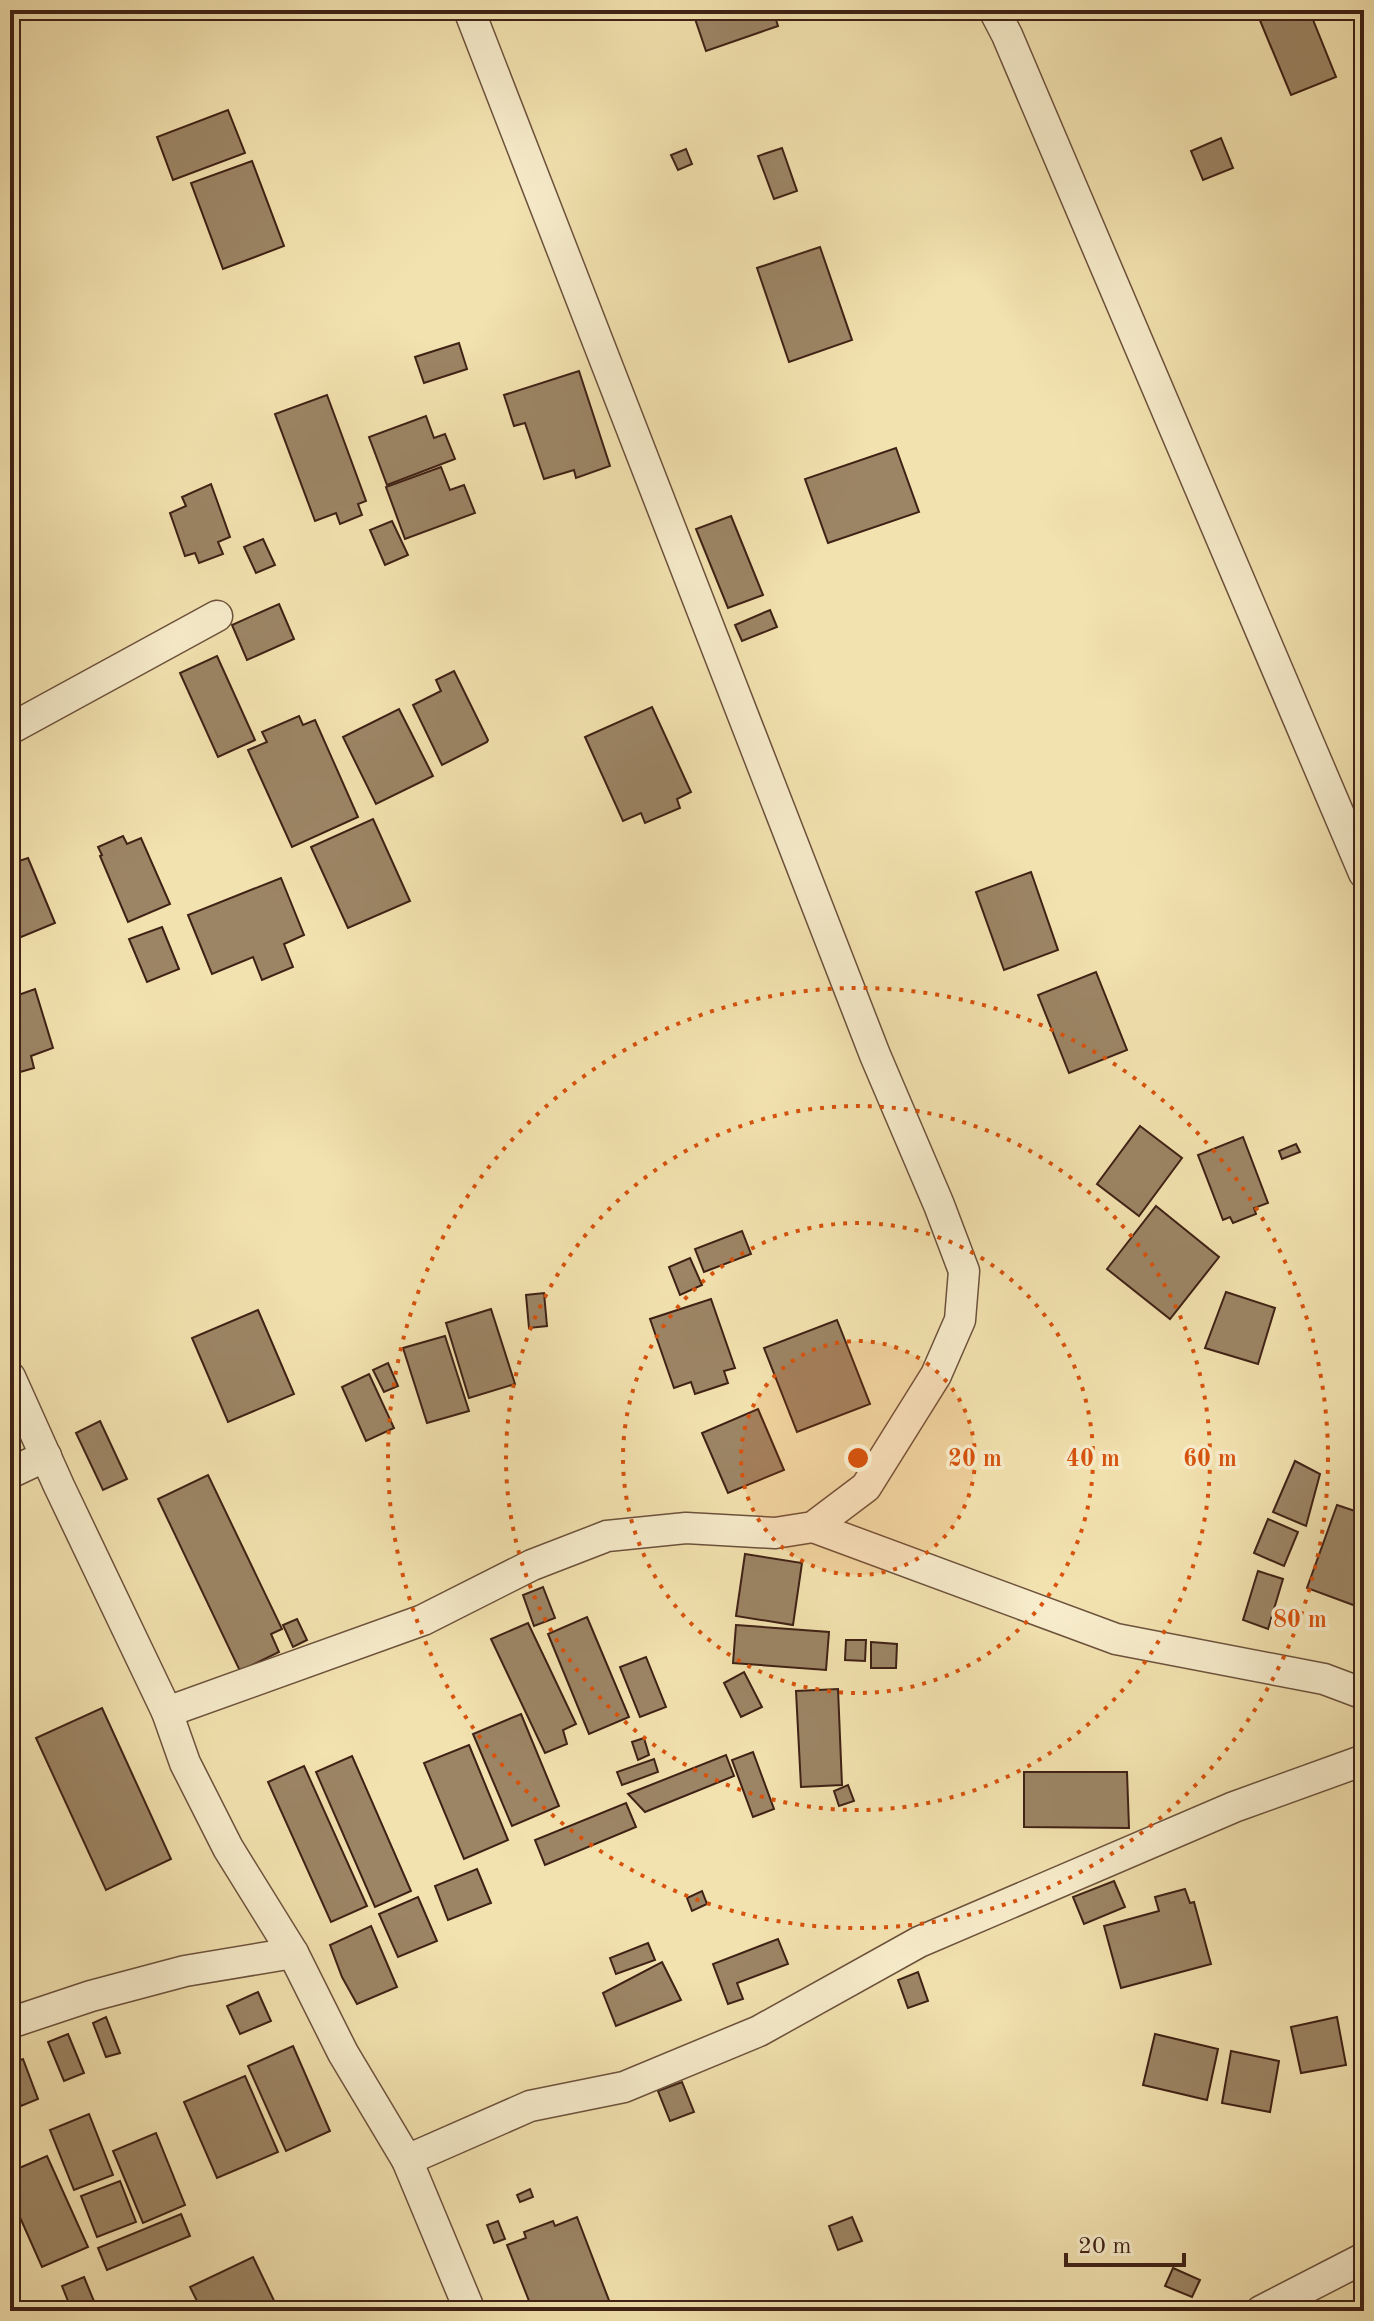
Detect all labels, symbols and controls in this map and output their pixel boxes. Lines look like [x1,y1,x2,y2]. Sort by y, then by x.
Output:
centre of rings [844,1444,872,1472]
text: 20 m [948,1448,1002,1472]
text: 40 m [1066,1448,1120,1472]
text: 60 m [1183,1448,1237,1472]
text: 80 m [1273,1609,1327,1633]
scale bar [1066,2217,1184,2267]
text: 20 m [1078,2235,1132,2259]

